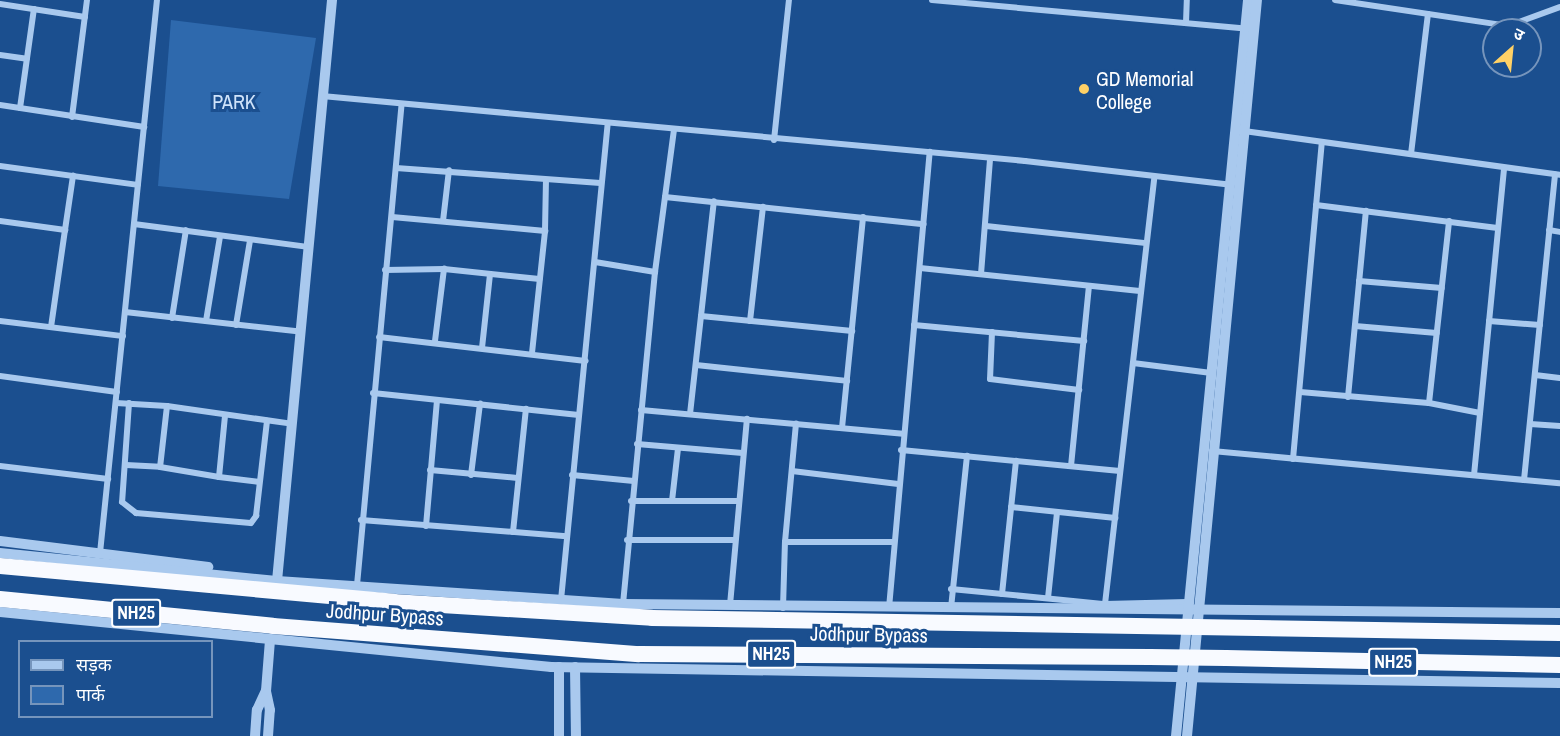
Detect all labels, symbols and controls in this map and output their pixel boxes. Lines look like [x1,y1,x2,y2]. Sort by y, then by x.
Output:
north arrow [1482,18,1542,78]
text: उ [1510,22,1528,46]
place label: GD Memorial College [1096,66,1193,113]
marker: GD Memorial College [1077,82,1091,96]
park label: PARK [212,89,256,113]
road number: NH25 [110,598,162,628]
street label: Jodhpur Bypass [326,598,444,630]
street label: Jodhpur Bypass [810,621,928,647]
road number: NH25 [746,639,796,669]
legend [18,640,213,718]
road number: NH25 [1368,647,1418,677]
text: सड़क [76,652,112,677]
text: पार्क [76,682,105,707]

